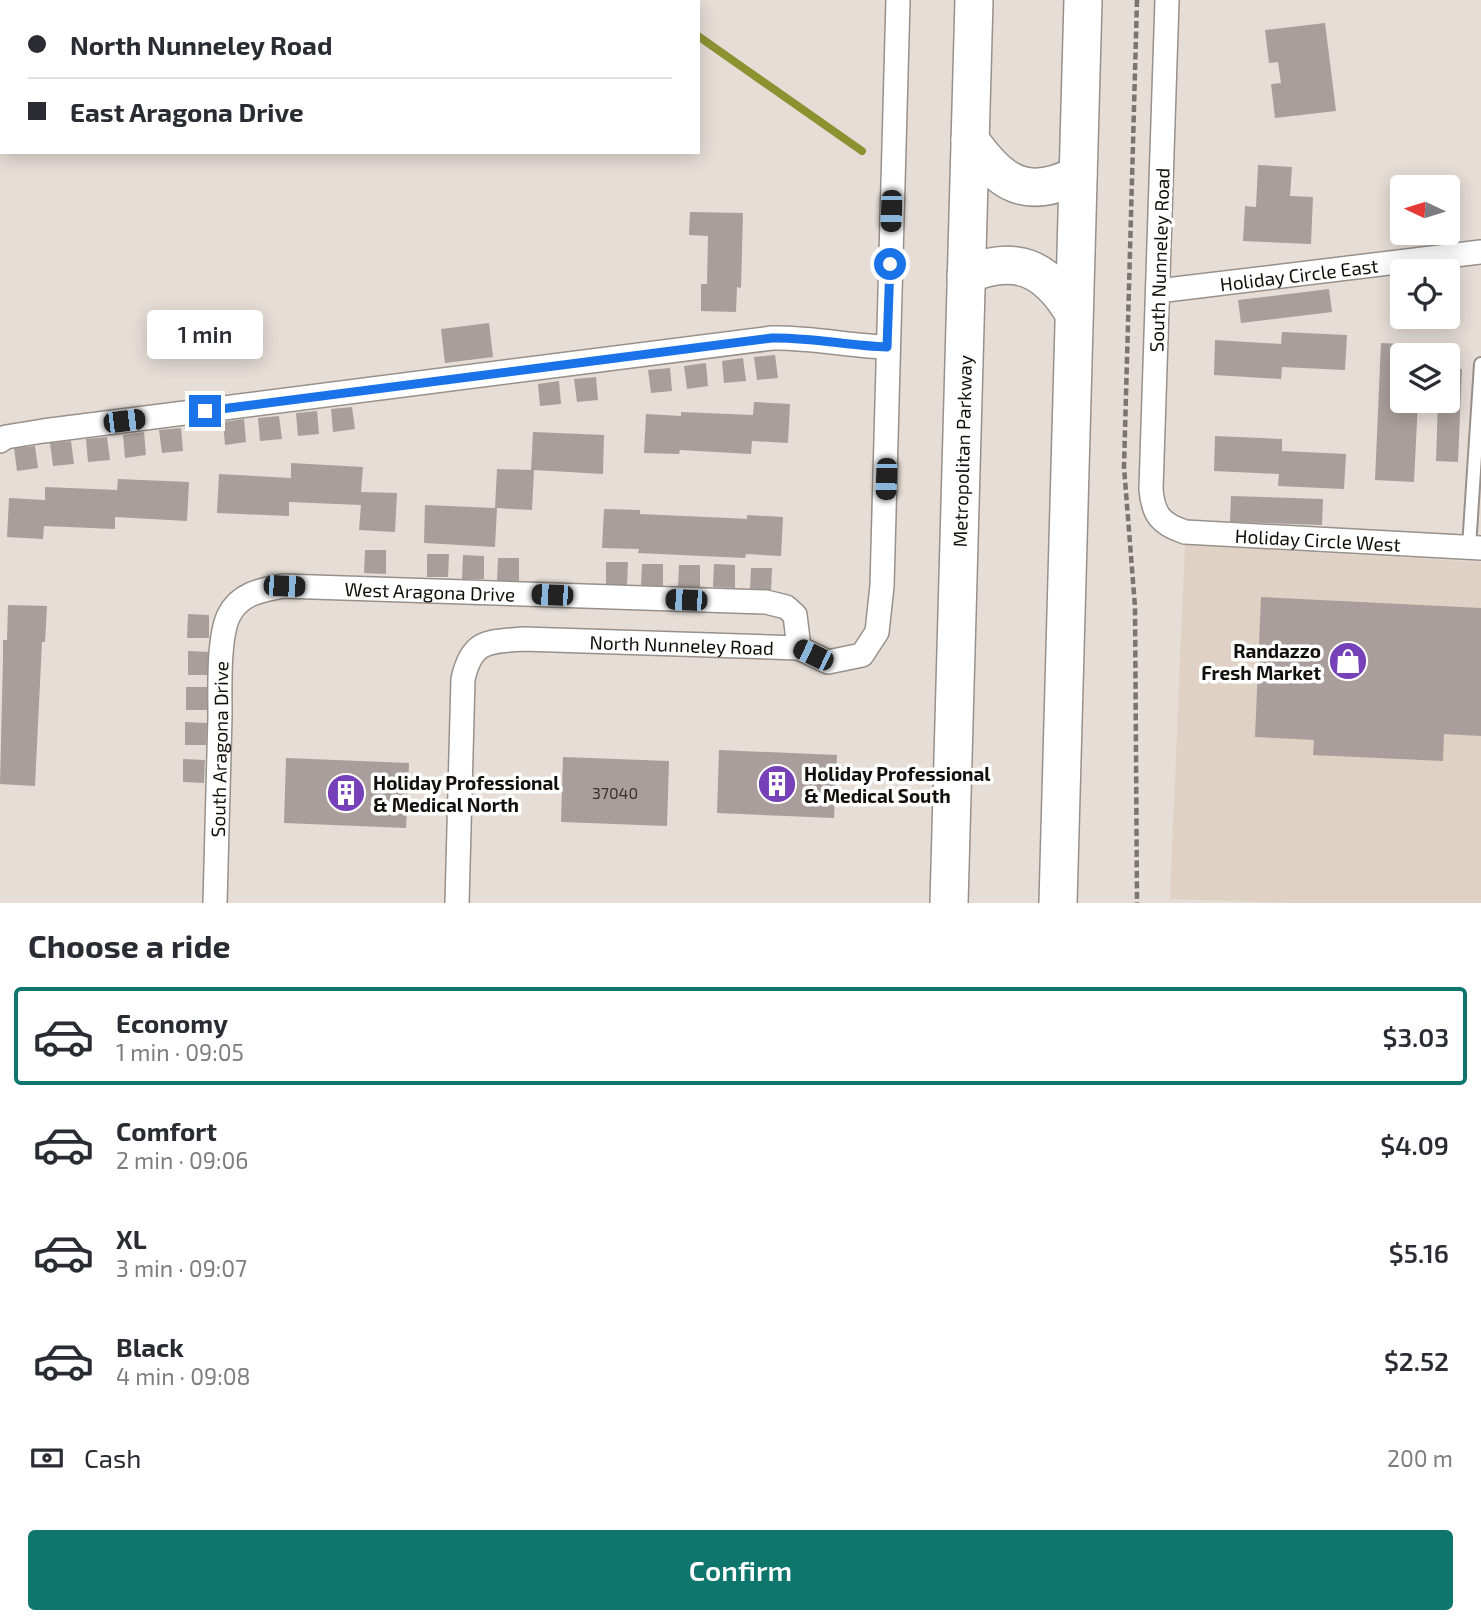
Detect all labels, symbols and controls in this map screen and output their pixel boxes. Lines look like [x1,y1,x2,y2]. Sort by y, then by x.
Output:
text: North Nunneley Road [70,29,332,60]
text: East Aragona Drive [70,96,304,127]
street label: South Nunneley Road [1144,167,1174,353]
north arrow [1390,175,1460,245]
map controls [1390,175,1460,413]
car [880,190,903,232]
route start [874,248,906,280]
street label: Holiday Circle East [1218,253,1379,295]
button: locate [1390,259,1460,329]
callout: 1 min [147,310,263,358]
text: 1 min [178,320,232,348]
button: layers [1390,343,1460,413]
street label: Metropolitan Parkway [947,355,976,548]
route end [189,395,221,427]
car [102,408,147,434]
car [875,458,898,500]
street label: Holiday Circle West [1234,523,1401,555]
car [263,575,306,597]
street label: West Aragona Drive [344,577,516,605]
car [531,584,574,606]
car [665,589,708,611]
street label: North Nunneley Road [589,630,774,659]
car [790,636,837,674]
place label: Randazzo Fresh Market [1201,639,1321,684]
shop icon: Randazzo Fresh Market [1327,640,1369,682]
street label: South Aragona Drive [205,660,232,838]
place label: Holiday Professional & Medical South [804,762,991,807]
building icon: Holiday Professional & Medical South [756,763,798,805]
place label: Holiday Professional & Medical North [373,771,560,816]
building icon: Holiday Professional & Medical North [325,772,367,814]
house number: 37040 [592,783,638,802]
text: Choose a ride [28,926,231,964]
icon: car [32,1005,95,1068]
text: Economy [116,1007,228,1038]
text: $3.03 [1383,1021,1449,1052]
text: 1 min · 09:05 [116,1038,244,1066]
icon: car [32,1113,95,1176]
text: Comfort [116,1115,217,1146]
text: $4.09 [1380,1129,1449,1160]
text: 2 min · 09:06 [116,1146,248,1174]
icon: car [32,1221,95,1284]
text: XL [116,1223,147,1254]
text: $5.16 [1389,1237,1449,1268]
text: 3 min · 09:07 [116,1254,247,1282]
icon: car [32,1329,95,1392]
text: Black [116,1331,184,1362]
text: $2.52 [1384,1345,1449,1376]
text: 4 min · 09:08 [116,1362,250,1390]
icon: cash [28,1439,66,1477]
text: Cash [84,1442,141,1473]
text: 200 m [1387,1444,1453,1472]
button: Confirm [28,1530,1453,1610]

